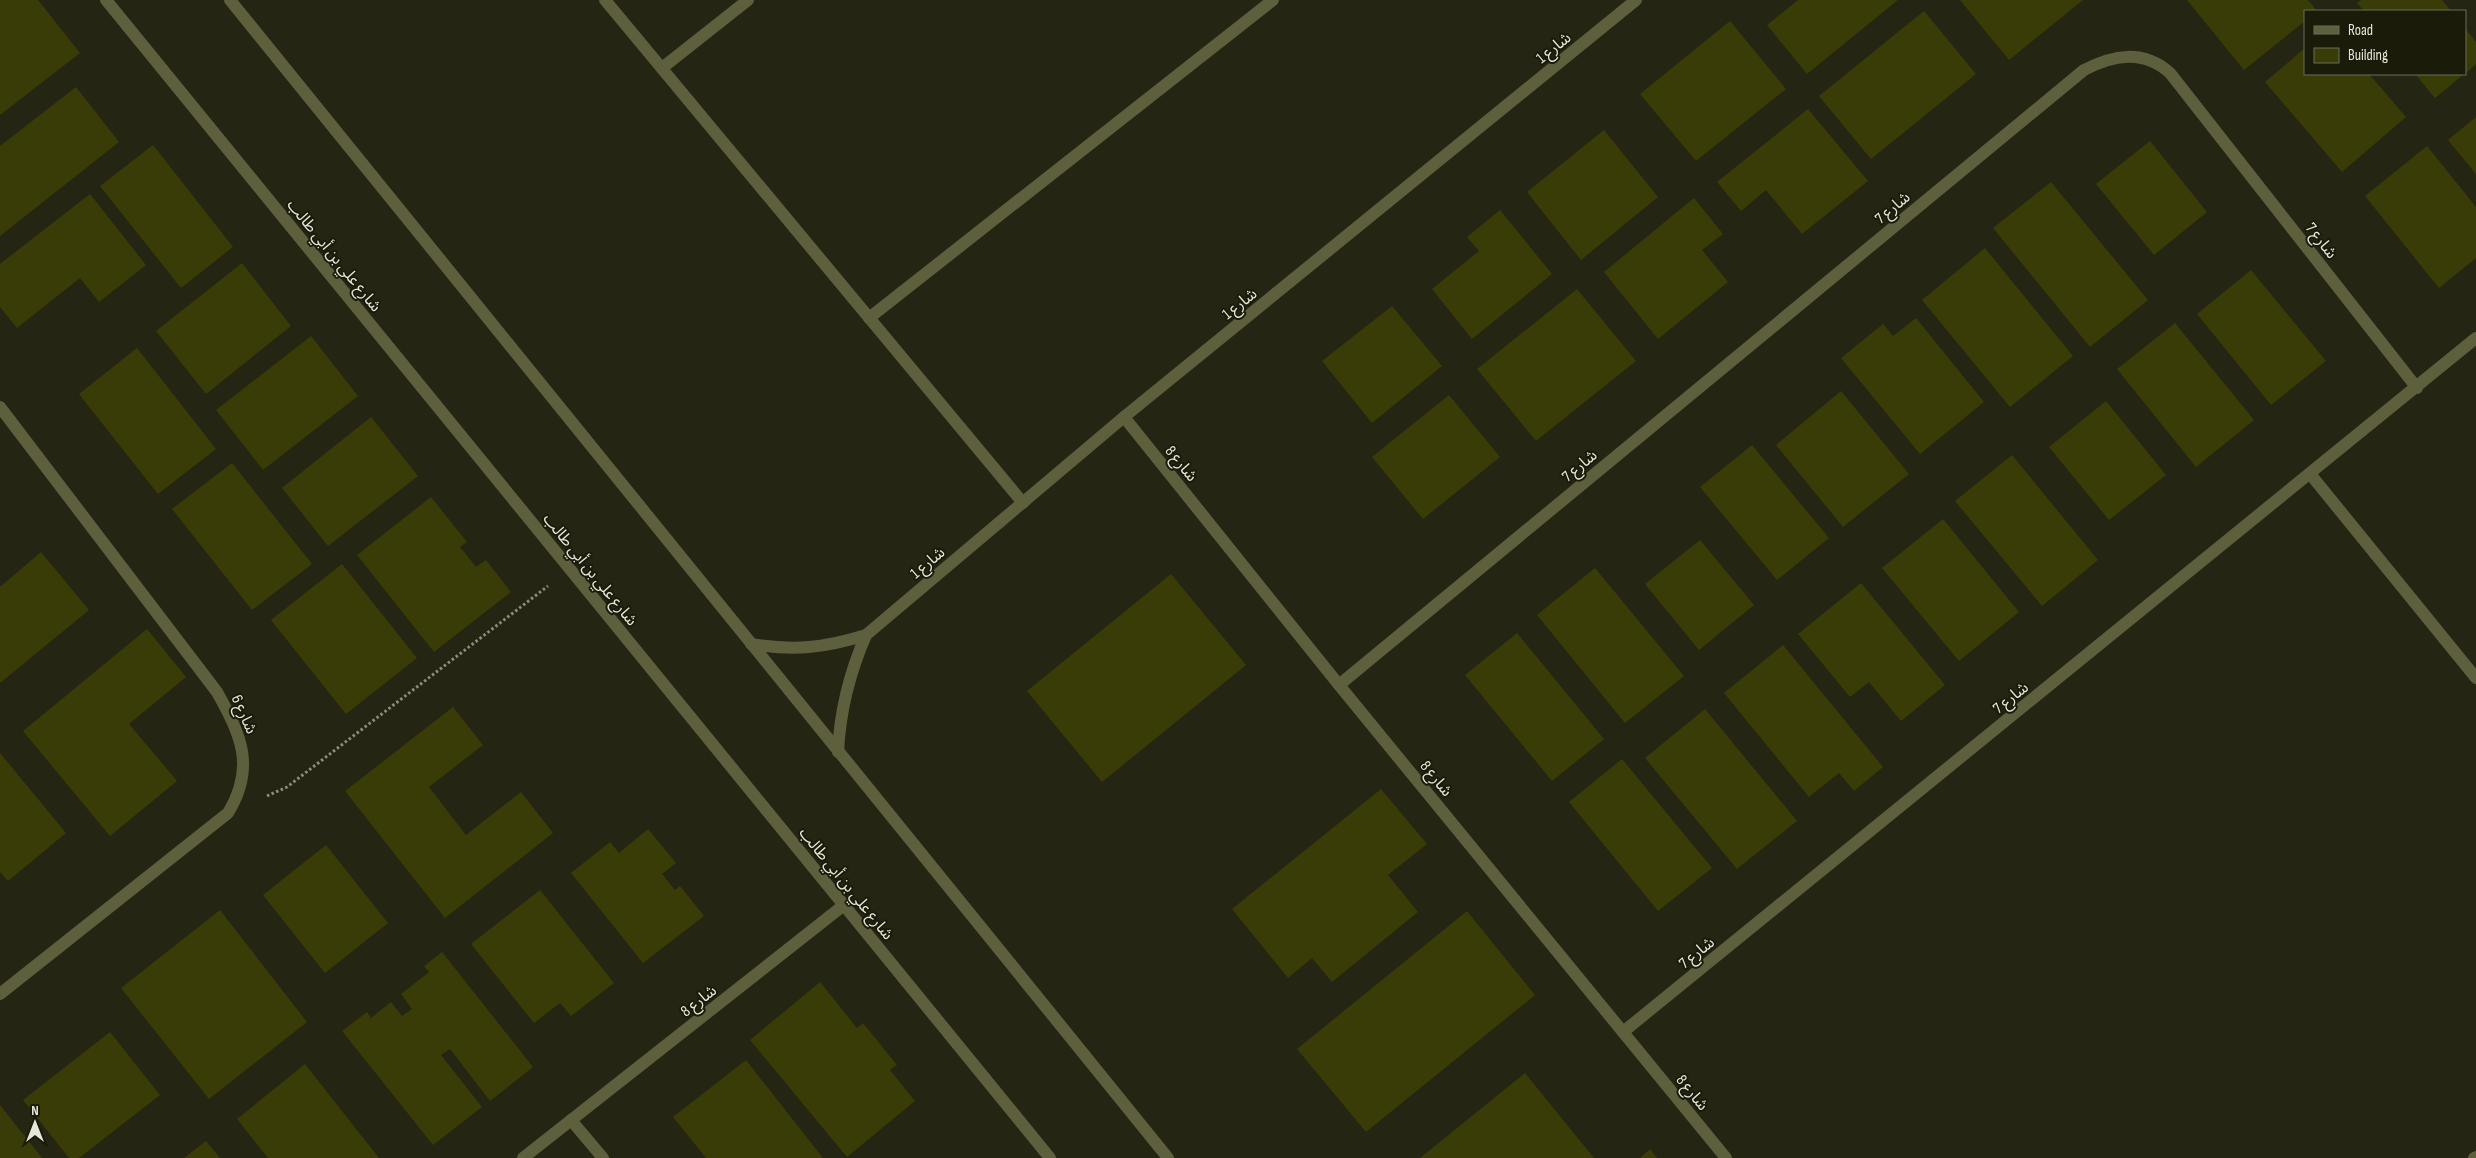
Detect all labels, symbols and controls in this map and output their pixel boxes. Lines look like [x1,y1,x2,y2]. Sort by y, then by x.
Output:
legend [2304,10,2466,75]
text: Road [2348,21,2373,40]
street label: شارع 1 [1533,28,1576,69]
text: Building [2348,46,2388,65]
street label: شارع 7 [1871,188,1916,230]
street label: شارع علي بن أبي طالب [281,195,386,317]
street label: شارع 7 [2299,219,2341,264]
street label: شارع 1 [1219,284,1262,325]
street label: شارع 8 [1159,442,1201,487]
street label: شارع 7 [1558,446,1603,488]
street label: شارع علي بن أبي طالب [537,509,642,631]
street label: شارع 1 [907,543,950,585]
street label: شارع 7 [1989,678,2034,720]
street label: شارع 6 [225,692,261,738]
street label: شارع 8 [1414,757,1456,802]
street label: شارع علي بن أبي طالب [793,823,898,945]
street label: شارع 7 [1675,933,1720,975]
street label: شارع 8 [677,981,722,1023]
street label: شارع 8 [1670,1071,1712,1116]
north arrow [10,1098,60,1148]
text: N [31,1102,39,1119]

